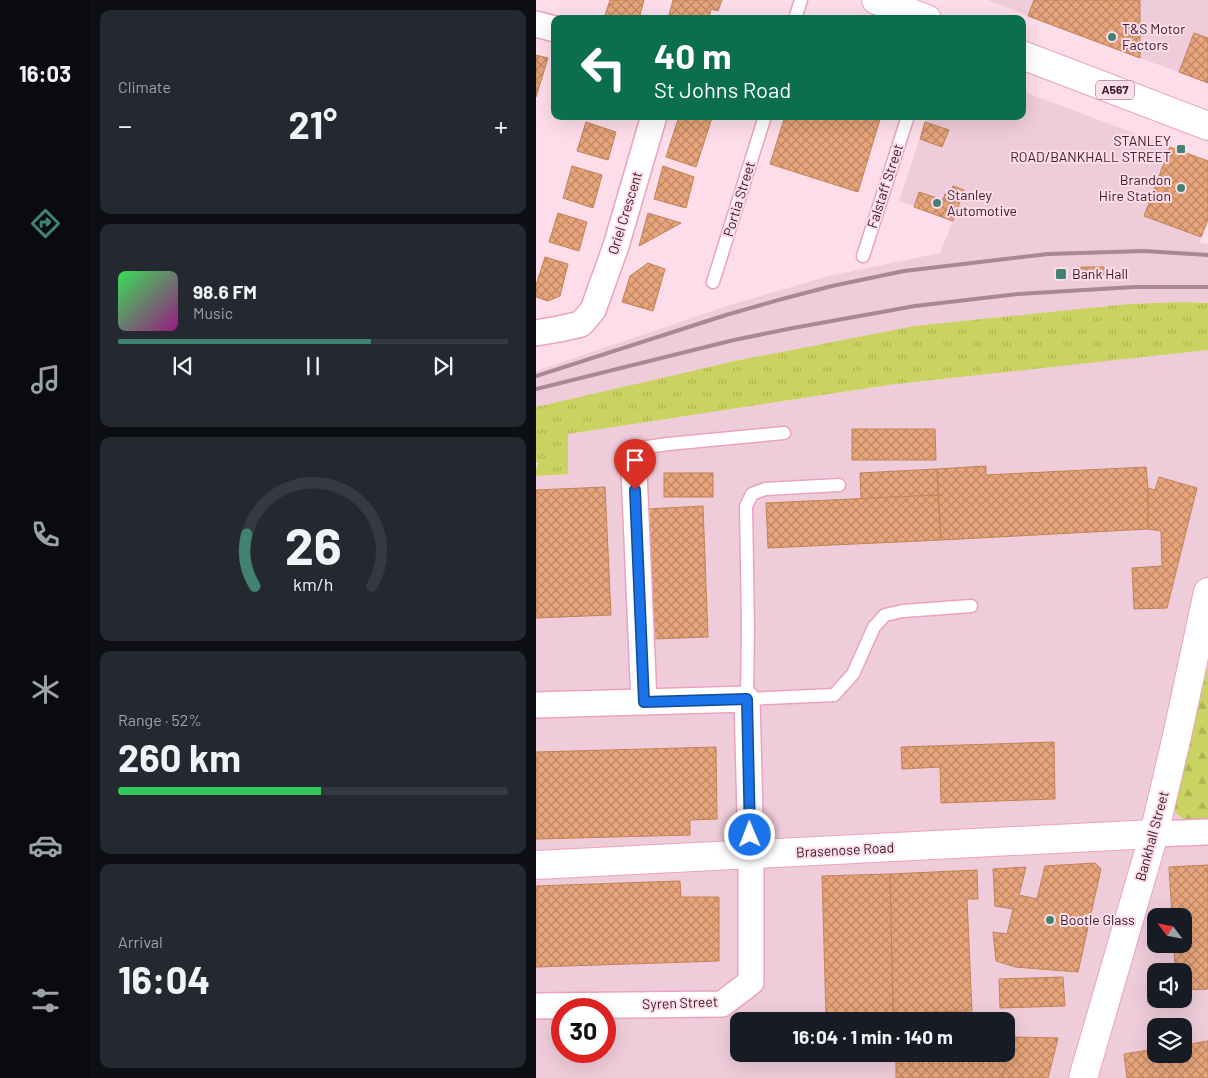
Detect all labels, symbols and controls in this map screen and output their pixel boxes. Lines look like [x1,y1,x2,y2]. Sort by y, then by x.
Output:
place label: T&S Motor Factors [1122,20,1185,53]
marker: T&S Motor Factors [1106,31,1118,43]
text: 40 m [654,34,731,76]
icon: left [571,35,636,100]
text: 16:03 [19,60,71,86]
text: St Johns Road [654,76,791,102]
text: Climate [118,77,171,96]
road number: A567 [1096,80,1134,100]
text: 21° [289,101,337,147]
text: − [118,108,132,142]
text: + [494,108,508,142]
place label: STANLEY ROAD/BANKHALL STREET [1010,132,1171,165]
street label: Falstaff Street [863,141,906,230]
marker: STANLEY ROAD/BANKHALL STREET [1175,143,1187,155]
street label: Portia Street [719,159,758,239]
street label: Oriel Crescent [604,169,645,256]
place label: Brandon Hire Station [1099,171,1171,204]
marker: Brandon Hire Station [1175,182,1187,194]
place label: Stanley Automotive [947,186,1017,219]
marker: Stanley Automotive [931,197,943,209]
icon: directions [28,206,63,241]
place label: Bank Hall [1072,265,1128,282]
marker: Bank Hall [1054,267,1068,281]
text: 98.6 FM [193,280,257,303]
text: Music [193,303,233,322]
icon: previous [169,352,197,380]
icon: pause [299,352,327,380]
icon: next [429,352,457,380]
icon: music [28,362,63,397]
pin [614,439,656,490]
icon: arrive [621,446,649,474]
text: 26 [284,513,342,575]
icon: phone [28,517,63,552]
text: km/h [293,573,333,595]
icon: climate [28,672,63,707]
text: Range · 52% [118,710,202,729]
text: 260 km [118,734,241,780]
street label: Bankhall Street [1131,789,1172,883]
position arrow [723,808,775,860]
icon: car [28,828,63,863]
street label: Brasenose Road [795,838,894,861]
north arrow [1147,908,1192,952]
map controls [1147,908,1192,1063]
place label: Bootle Glass [1060,911,1135,928]
marker: Bootle Glass [1044,914,1056,926]
text: Arrival [118,932,163,951]
text: 16:04 [118,956,210,1002]
button: sound [1147,963,1192,1008]
icon: filters [28,983,63,1018]
street label: Syren Street [642,993,718,1012]
speed limit sign: 30 [551,998,616,1063]
button: layers [1147,1018,1192,1063]
text: 16:04 · 1 min · 140 m [792,1025,953,1048]

